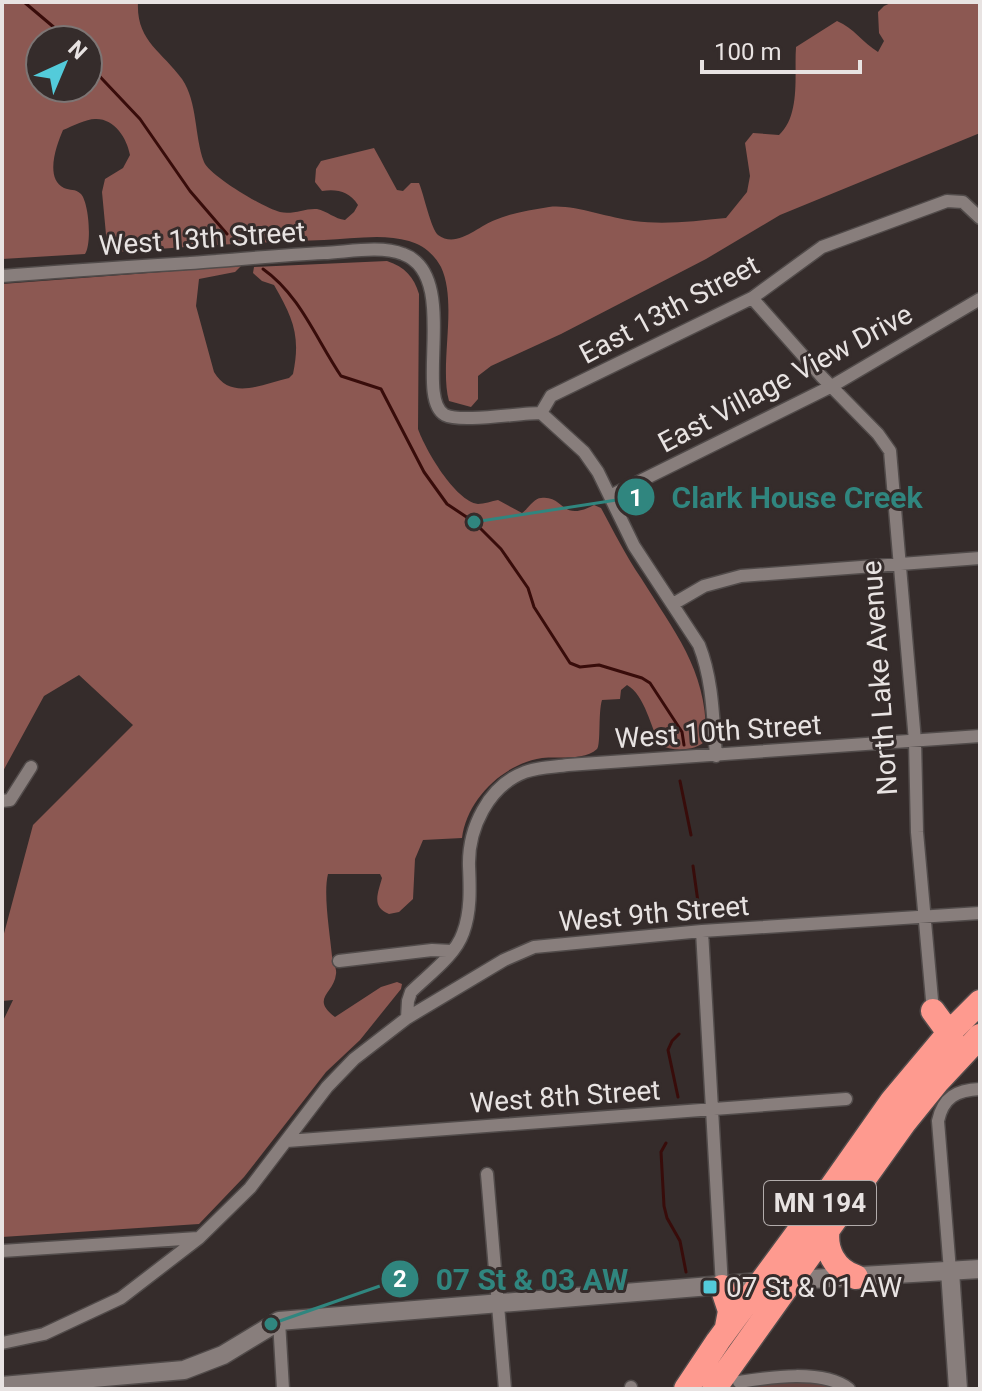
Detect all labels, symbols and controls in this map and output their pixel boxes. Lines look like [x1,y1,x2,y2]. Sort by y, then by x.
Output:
north arrow [24,24,104,104]
scale bar [702,24,860,74]
text: N [63,36,92,64]
text: 100 m [714,38,781,66]
street label: West 13th Street [98,215,306,262]
street label: East 13th Street [574,248,765,371]
street label: East Village View Drive [653,297,918,459]
callout: Clark House Creek [616,470,939,524]
text: Clark House Creek [672,480,923,515]
text: 1 [629,484,643,512]
street label: North Lake Avenue [855,559,904,796]
street label: West 10th Street [614,708,822,755]
street label: West 9th Street [557,889,751,938]
street label: West 8th Street [469,1073,661,1120]
road number: MN 194 [764,1181,876,1225]
callout: 07 St & 03 AW [380,1252,645,1306]
text: 07 St & 03 AW [436,1262,628,1297]
text: 2 [393,1265,407,1293]
place label: 07 St & 01 AW [726,1271,902,1304]
marker: 07 St & 01 AW [701,1278,719,1296]

